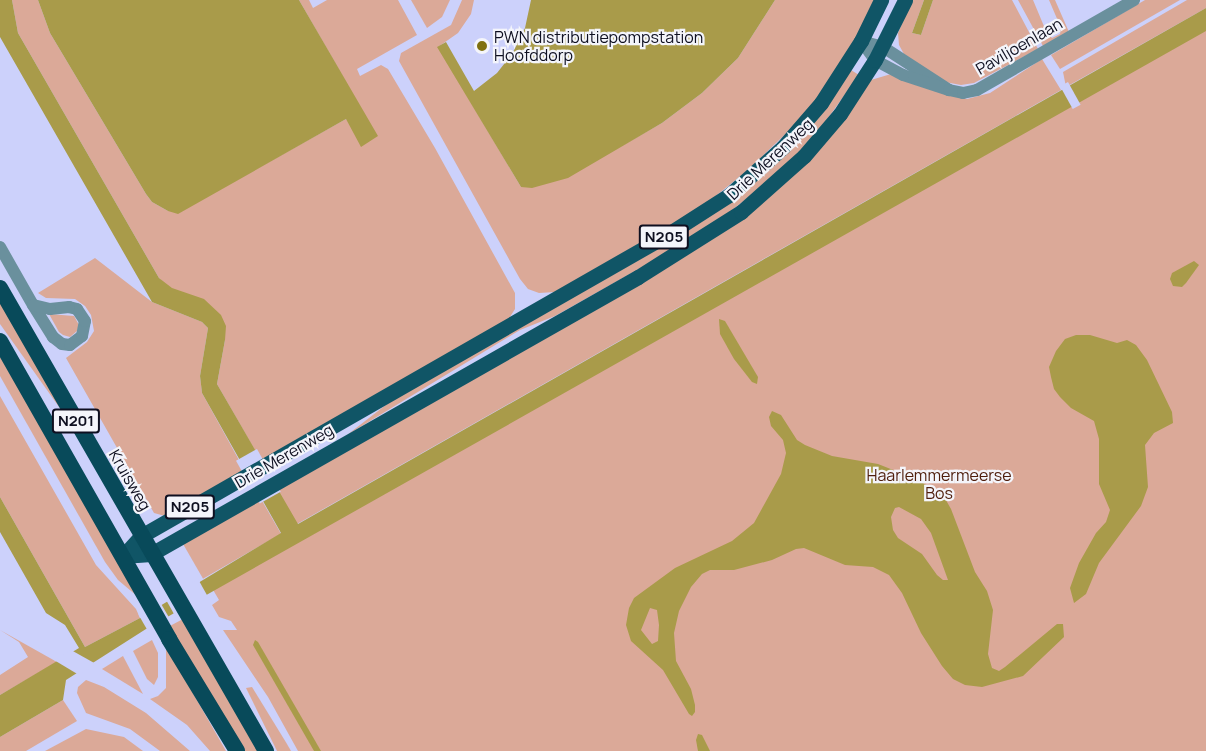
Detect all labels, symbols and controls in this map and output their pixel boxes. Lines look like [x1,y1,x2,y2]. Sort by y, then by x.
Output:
street label: Paviljoenlaan [972,14,1066,78]
place label: PWN distributiepompstation Hoofddorp [494,27,703,65]
marker: PWN distributiepompstation Hoofddorp [475,39,489,53]
street label: Drie Merenweg [723,114,817,204]
road number: N205 [638,225,690,249]
road number: N201 [50,409,101,433]
street label: Drie Merenweg [231,420,337,492]
street label: Kruisweg [105,446,155,514]
park label: Haarlemmermeerse Bos [867,465,1011,503]
road number: N205 [164,495,216,519]

